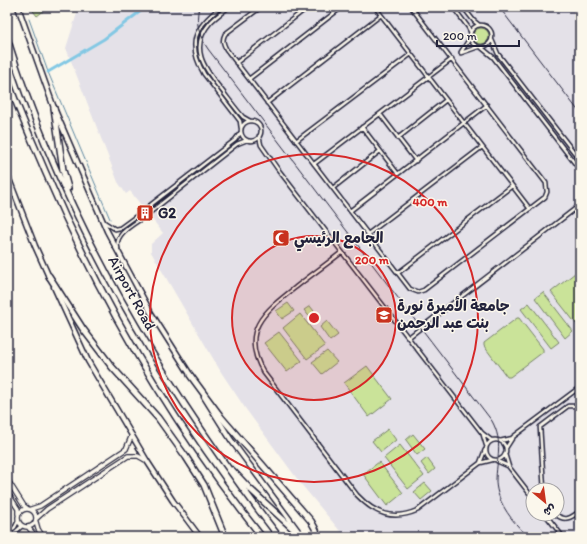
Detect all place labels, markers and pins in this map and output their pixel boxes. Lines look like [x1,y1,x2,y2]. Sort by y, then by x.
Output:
building icon: G2 [135,203,155,223]
place label: G2 [158,204,176,222]
mosque icon: الجامع الرئيسي [271,228,291,248]
place label: الجامع الرئيسي [294,229,384,252]
place label: جامعة الأميرة نورة بنت عبد الرحمن [397,295,510,332]
school or university icon: جامعة الأميرة نورة بنت عبد الرحمن [374,305,394,325]
centre of rings [307,311,321,325]

